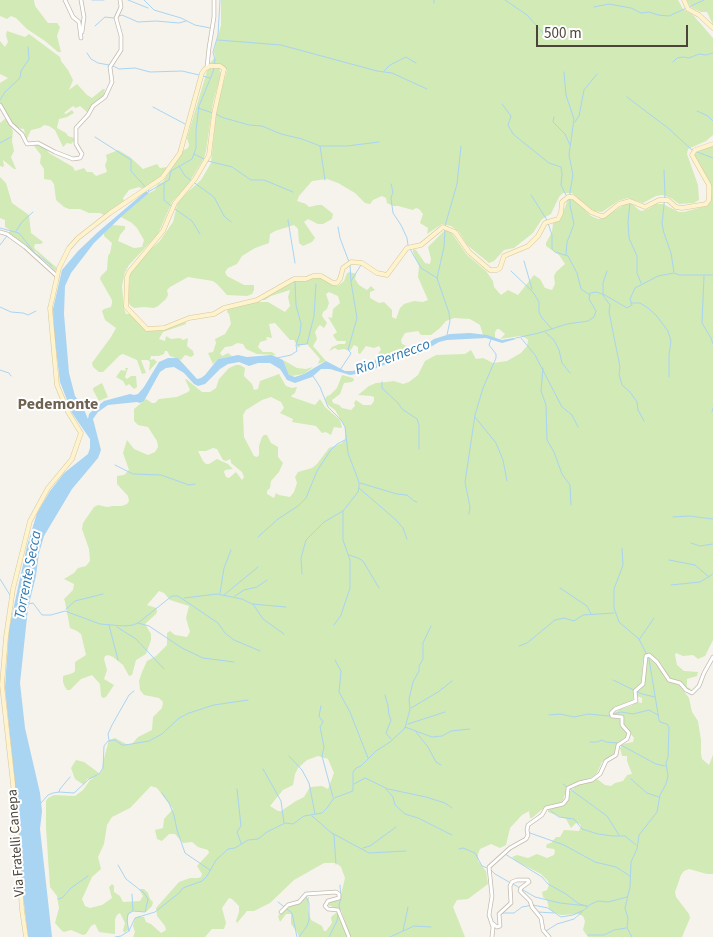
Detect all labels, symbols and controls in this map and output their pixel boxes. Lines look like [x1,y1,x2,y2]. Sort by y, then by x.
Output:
scale bar [538,15,690,47]
text: 500 m [544,23,582,44]
water label: Rio Pernecco [353,336,433,380]
district label: Pedemonte [18,395,98,415]
water label: Torrente Secca [12,529,46,621]
street label: Via Fratelli Canepa [5,789,29,897]

